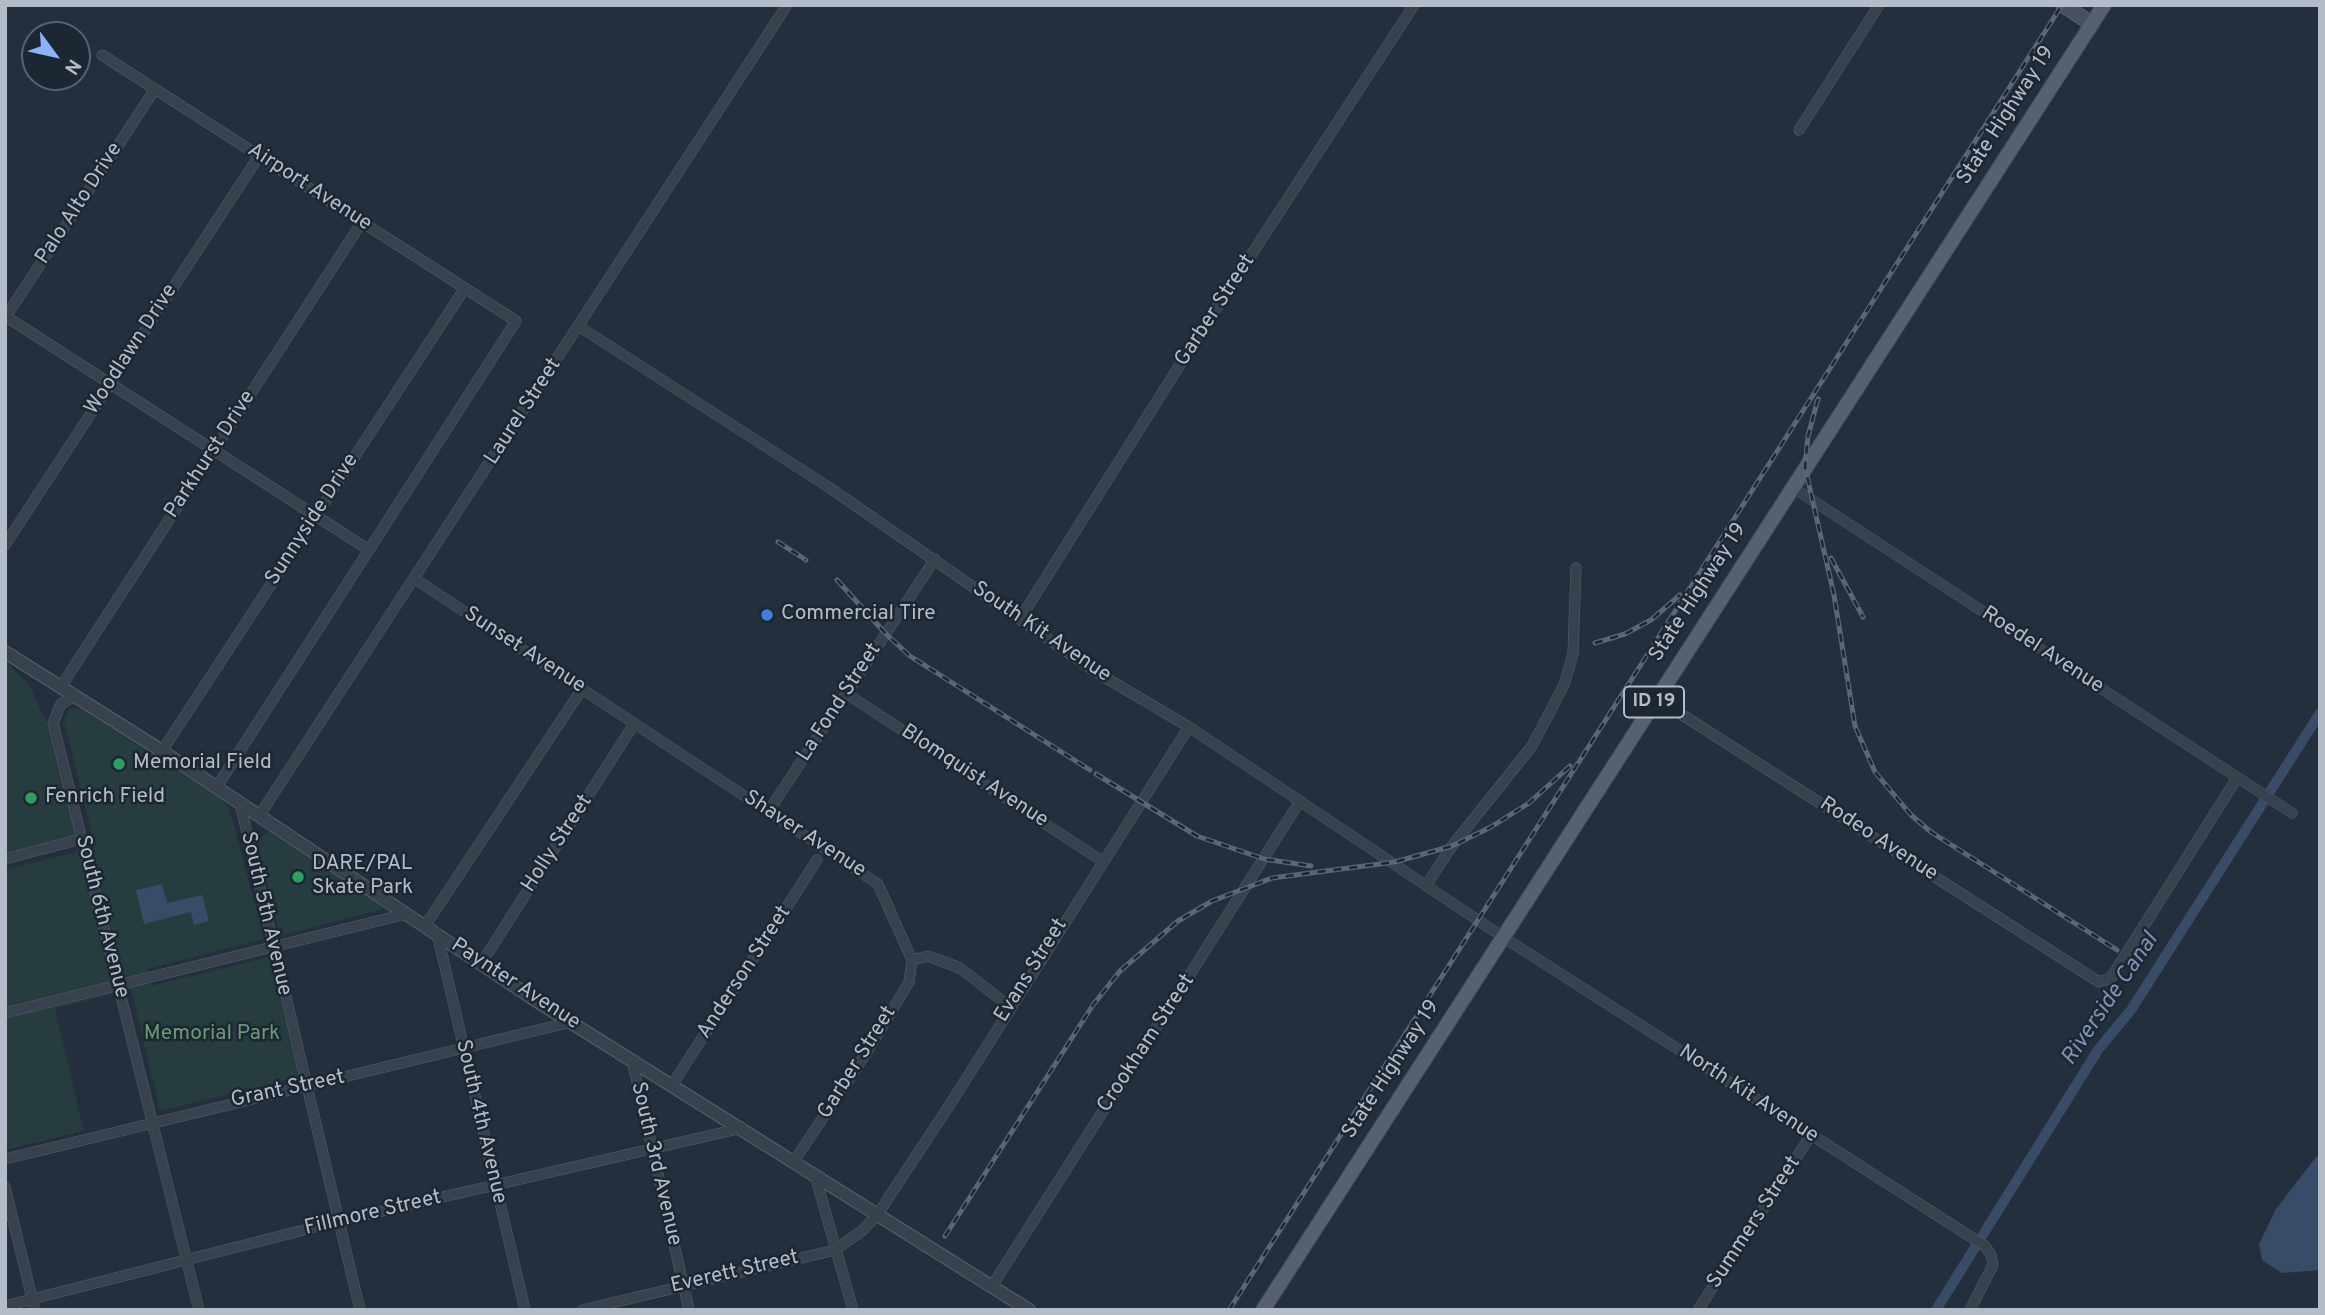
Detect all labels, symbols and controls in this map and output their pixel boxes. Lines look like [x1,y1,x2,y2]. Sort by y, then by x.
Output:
north arrow [21,21,91,91]
street label: State Highway 19 [1953,42,2061,190]
text: N [58,54,86,79]
street label: Palo Alto Drive [31,138,129,270]
street label: Airport Avenue [242,138,376,238]
street label: Garber Street [1170,250,1262,372]
street label: Woodlawn Drive [80,280,184,420]
street label: Laurel Street [480,354,568,470]
street label: Parkhurst Drive [160,386,262,524]
street label: Sunnyside Drive [261,449,365,591]
street label: State Highway 19 [1645,519,1753,667]
street label: South Kit Avenue [967,577,1115,689]
street label: Sunset Avenue [458,602,590,700]
place label: Commercial Tire [781,602,935,628]
street label: Roedel Avenue [1976,602,2108,700]
marker: Commercial Tire [759,607,775,623]
street label: La Fond Street [792,639,888,767]
road number: ID 19 [1624,687,1684,718]
street label: Blomquist Avenue [896,720,1052,834]
place label: Memorial Field [133,751,272,777]
marker: Memorial Field [111,756,127,772]
place label: Fenrich Field [45,785,165,811]
street label: Shaver Avenue [738,786,870,884]
marker: Fenrich Field [23,790,39,806]
street label: Holly Street [517,790,599,898]
street label: Rodeo Avenue [1814,792,1942,888]
street label: South 5th Avenue [234,830,296,998]
street label: South 6th Avenue [69,833,133,1001]
place label: DARE/PAL Skate Park [312,852,413,902]
marker: DARE/PAL Skate Park [290,869,306,885]
street label: Anderson Street [693,902,797,1044]
street label: Evans Street [990,914,1074,1028]
water label: Riverside Canal [2057,928,2165,1072]
street label: Paynter Avenue [446,934,584,1036]
street label: Crookham Street [1093,970,1201,1118]
street label: State Highway 19 [1338,996,1446,1144]
street label: Garber Street [813,1002,903,1124]
park label: Memorial Park [144,1022,280,1048]
street label: South 4th Avenue [449,1038,511,1206]
street label: North Kit Avenue [1673,1040,1823,1150]
street label: Grant Street [229,1066,347,1114]
street label: South 3rd Avenue [624,1080,686,1248]
street label: Summers Street [1703,1152,1807,1294]
street label: Fillmore Street [302,1186,444,1242]
street label: Everett Street [669,1246,801,1300]

